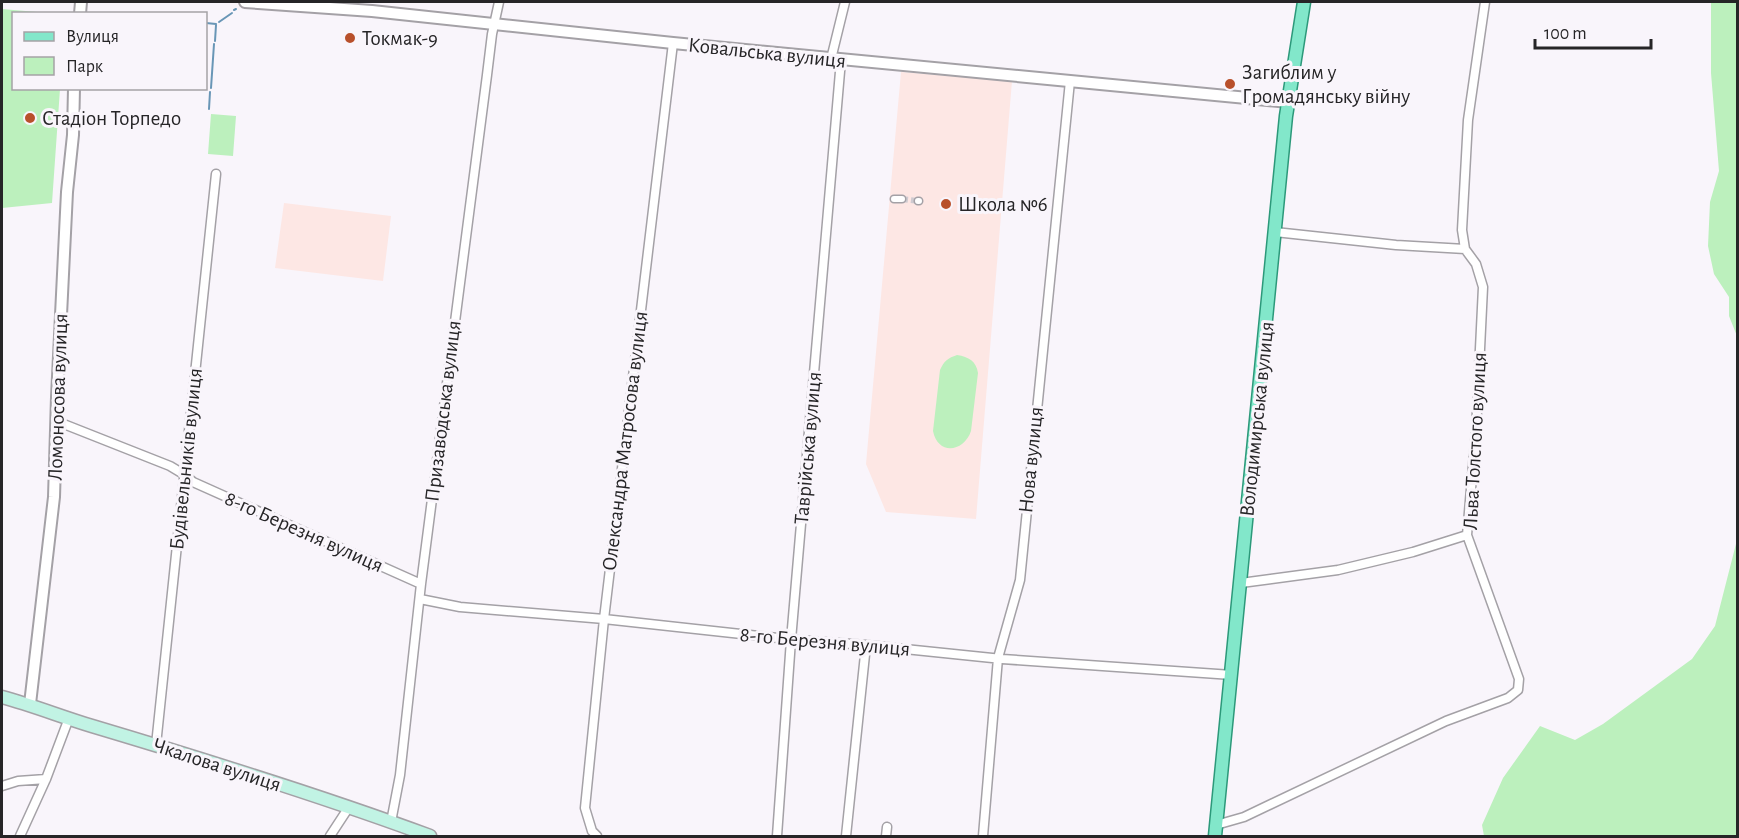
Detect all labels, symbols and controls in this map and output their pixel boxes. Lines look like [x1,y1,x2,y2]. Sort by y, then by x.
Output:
legend [12,12,207,90]
scale bar [1535,12,1650,50]
text: 100 m [1544,25,1587,43]
text: Вулиця [66,28,119,46]
place label: Токмак-9 [362,28,438,49]
marker: Токмак-9 [343,31,357,45]
street label: Ковальська вулиця [687,34,847,72]
text: Парк [66,58,104,76]
place label: Загиблим у Громадянську війну [1242,62,1410,107]
marker: Загиблим у Громадянську війну [1223,77,1237,91]
place label: Стадіон Торпедо [42,108,181,129]
marker: Стадіон Торпедо [23,111,37,125]
place label: Школа №6 [958,194,1048,215]
marker: Школа №6 [939,197,953,211]
street label: Олександра Матросова вулиця [599,310,651,572]
street label: Ломоносова вулиця [45,313,71,481]
street label: Призаводська вулиця [421,319,465,503]
street label: Володимирська вулиця [1236,320,1278,518]
street label: Льва Толстого вулиця [1460,352,1490,530]
street label: Будівельників вулиця [166,367,206,551]
street label: Таврійська вулиця [791,371,825,525]
street label: Нова вулиця [1015,406,1047,514]
street label: 8-го Березня вулиця [222,488,386,576]
street label: 8-го Березня вулиця [739,624,911,660]
street label: Чкалова вулиця [150,734,284,796]

